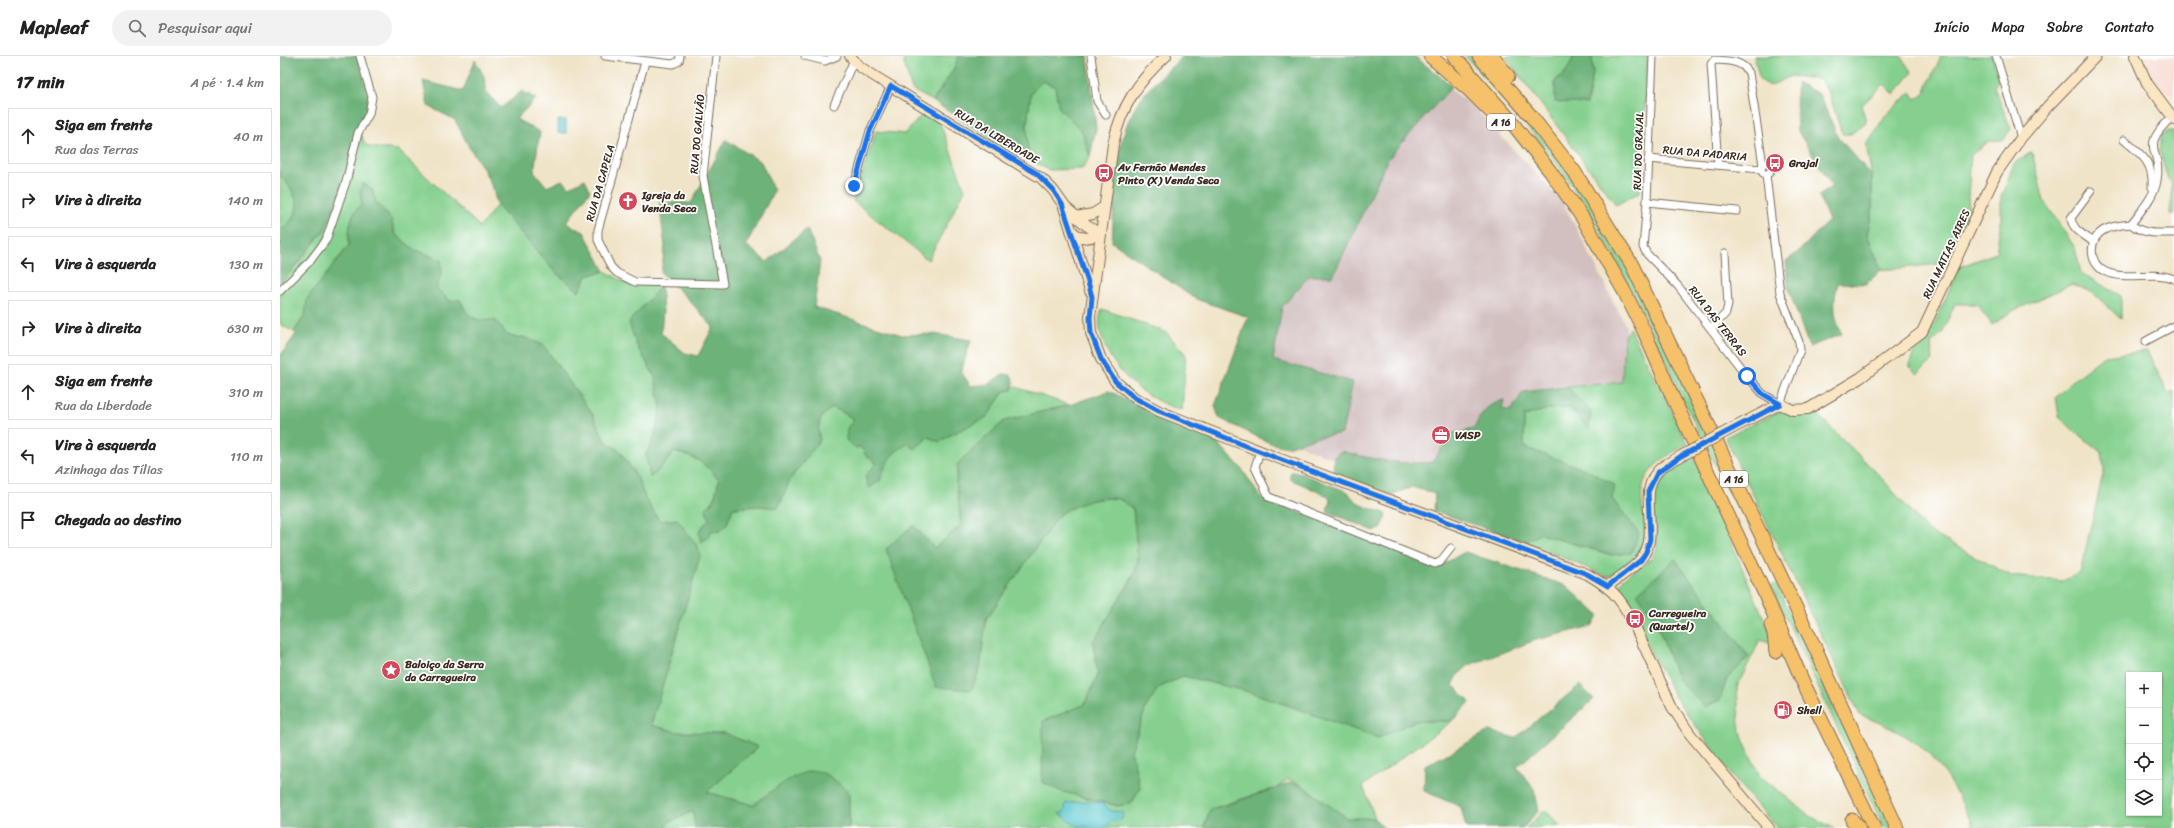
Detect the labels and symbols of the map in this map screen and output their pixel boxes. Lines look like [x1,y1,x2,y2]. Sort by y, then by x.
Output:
street label: RUA DO GALVÃO [685,93,710,175]
street label: RUA DA LIBERDADE [951,104,1043,170]
street label: RUA DO GRAJAL [1628,111,1649,190]
road number: A 16 [1487,114,1515,130]
street label: RUA DA PADARIA [1662,140,1748,167]
street label: RUA DA CAPELA [580,143,620,224]
bus stop icon: Grajal [1764,152,1786,174]
place label: Grajal [1788,154,1819,173]
place label: Av Fernão Mendes Pinto (X) Venda Seca [1117,158,1220,190]
bus stop icon: Av Fernão Mendes Pinto (X) Venda Seca [1093,162,1115,184]
route end [845,177,863,195]
place label: Igreja da Venda Seca [641,186,697,218]
church icon: Igreja da Venda Seca [617,190,639,212]
street label: RUA MATIAS AIRES [1917,206,1976,302]
street label: RUA DAS TERRAS [1684,282,1751,361]
route start [1738,367,1756,385]
office icon: VASP [1430,424,1452,446]
place label: VASP [1455,426,1481,445]
road number: A 16 [1720,471,1748,487]
place label: Carregueira (Quartel) [1648,604,1707,636]
bus stop icon: Carregueira (Quartel) [1624,608,1646,630]
place label: Baloiço da Serra da Carregueira [405,655,485,687]
place icon: Baloiço da Serra da Carregueira [380,659,402,681]
fuel station icon: Shell [1772,699,1794,721]
place label: Shell [1796,701,1822,720]

